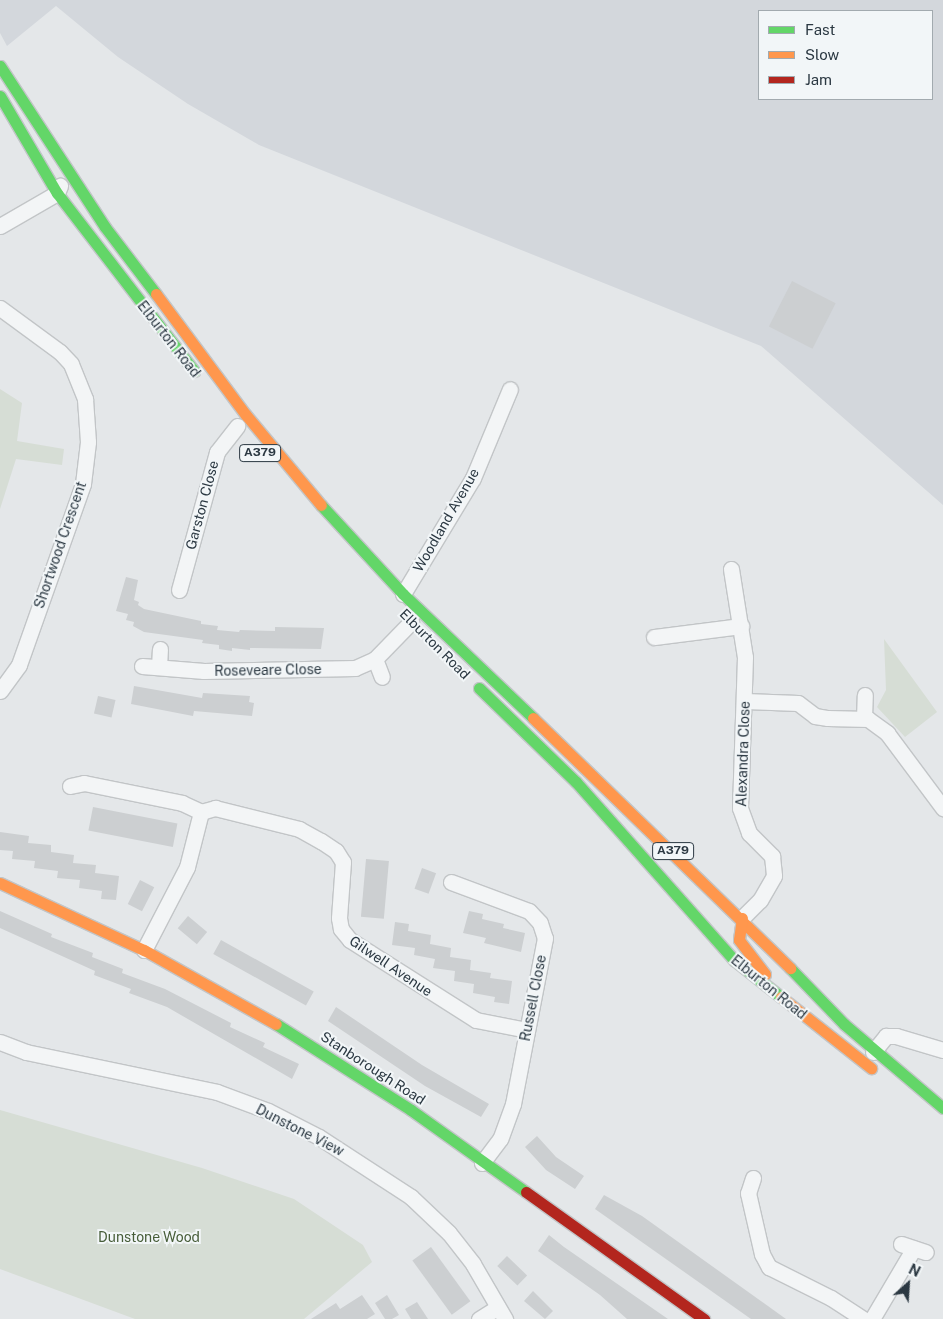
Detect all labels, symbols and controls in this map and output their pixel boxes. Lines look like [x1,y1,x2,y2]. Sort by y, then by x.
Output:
legend [758,10,933,100]
text: Fast [805,21,835,38]
text: Slow [805,46,839,63]
text: Jam [805,71,832,88]
street label: Elburton Road [134,297,204,381]
road number: A379 [239,443,281,462]
street label: Garston Close [182,459,222,551]
street label: Woodland Avenue [410,465,482,575]
street label: Shortwood Crescent [30,479,90,611]
street label: Elburton Road [396,605,474,683]
street label: Roseveare Close [214,661,322,679]
street label: Alexandra Close [733,701,753,807]
road number: A379 [652,841,694,860]
street label: Gilwell Avenue [346,932,436,1000]
street label: Elburton Road [728,951,810,1023]
street label: Russell Close [516,953,550,1043]
street label: Stanborough Road [318,1028,428,1108]
street label: Dunstone View [253,1100,347,1160]
park label: Dunstone Wood [98,1229,200,1245]
north arrow [883,1259,933,1309]
text: N [906,1261,923,1280]

